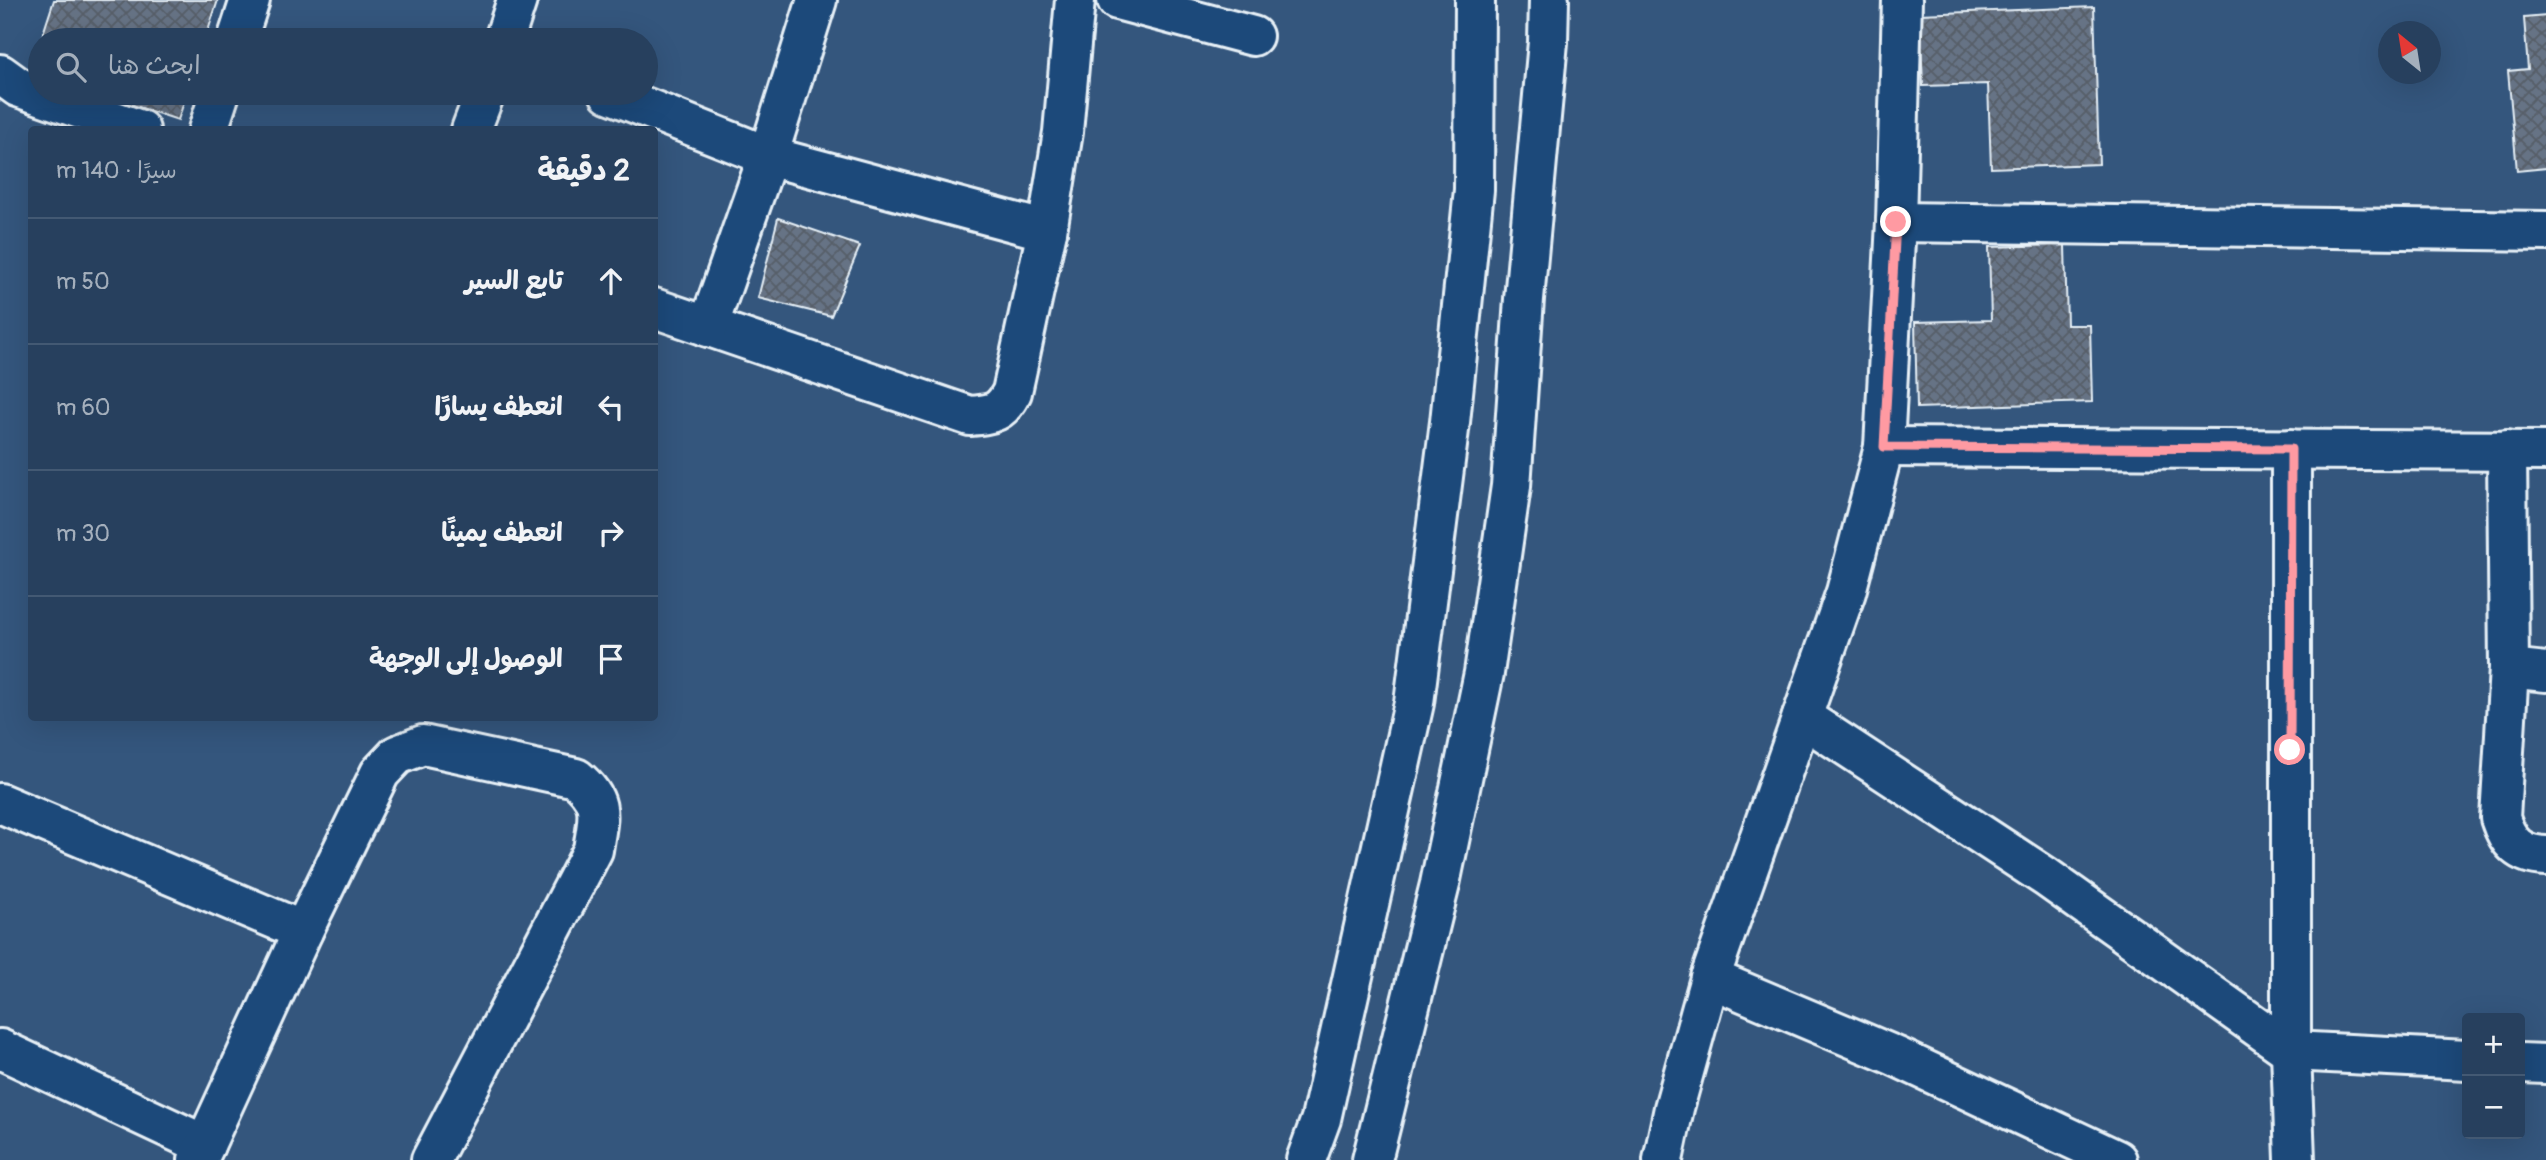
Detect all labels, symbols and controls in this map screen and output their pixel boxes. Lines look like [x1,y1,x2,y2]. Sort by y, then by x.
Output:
north arrow [2378,21,2441,84]
search box [28,28,658,105]
icon: search [52,48,90,86]
text: ابحث هنا [108,50,201,82]
text: 2 دقيقة [538,152,630,189]
text: سيرًا · 140 m [56,156,177,185]
route end [1880,206,1911,237]
icon: ahead [592,262,630,300]
text: تابع السير [465,265,563,297]
text: 50 m [56,267,110,296]
icon: left [592,388,630,426]
text: انعطف يسارًا [434,391,563,423]
text: 60 m [56,393,111,422]
icon: right [592,514,630,552]
text: انعطف يمينًا [441,517,563,549]
text: 30 m [56,519,110,548]
icon: arrive [592,640,630,678]
text: الوصول إلى الوجهة [369,643,563,675]
route start [2274,734,2305,765]
map controls [2462,1013,2525,1139]
button: + [2462,1013,2525,1076]
button: − [2462,1076,2525,1139]

